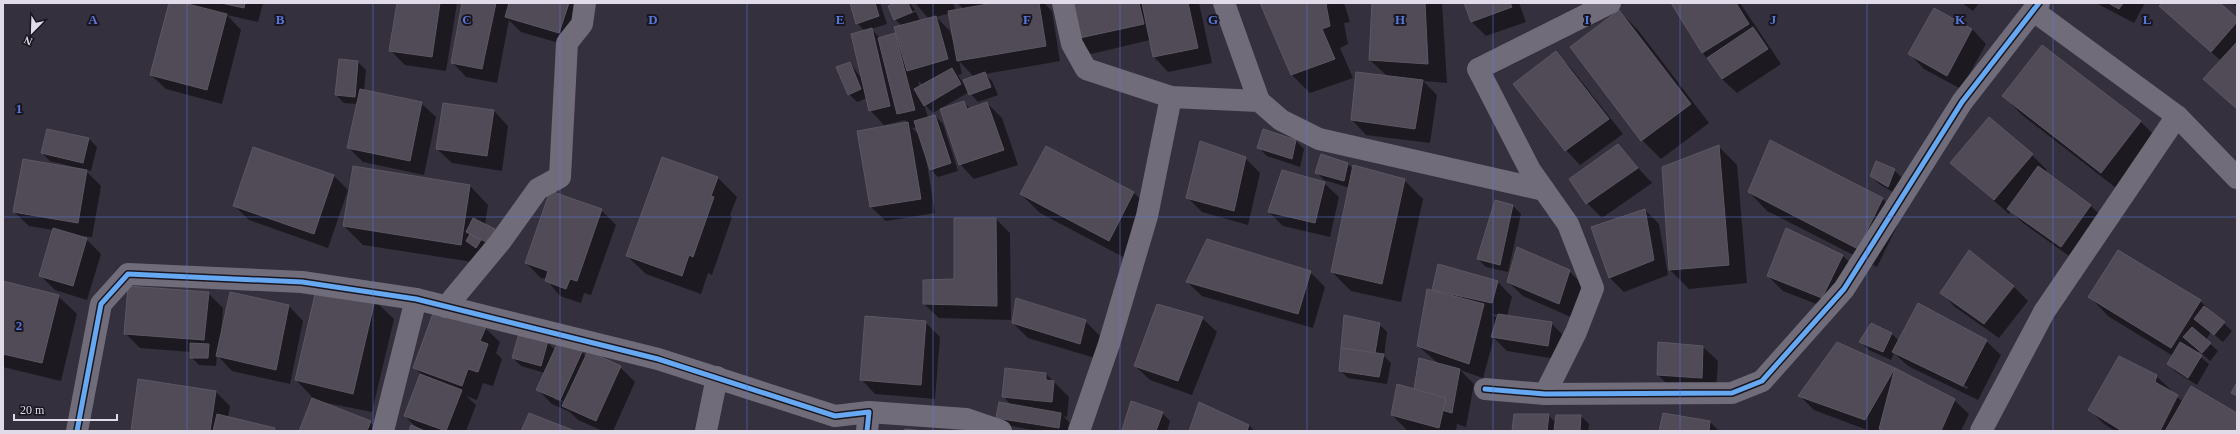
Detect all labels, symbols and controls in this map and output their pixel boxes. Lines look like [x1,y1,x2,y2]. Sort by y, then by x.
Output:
north arrow [12,12,52,52]
text: A [88,12,98,27]
text: B [276,12,285,27]
text: C [462,12,472,27]
text: D [648,12,658,27]
text: E [836,12,844,27]
text: F [1023,12,1031,27]
text: G [1208,12,1218,27]
text: H [1395,12,1405,27]
text: I [1584,12,1590,27]
text: J [1770,12,1777,27]
text: K [1955,12,1966,27]
text: L [2143,12,2152,27]
text: N [22,34,34,48]
text: 1 [16,101,22,116]
text: 2 [16,318,22,333]
scale bar [14,396,117,422]
text: 20 m [20,403,45,417]

